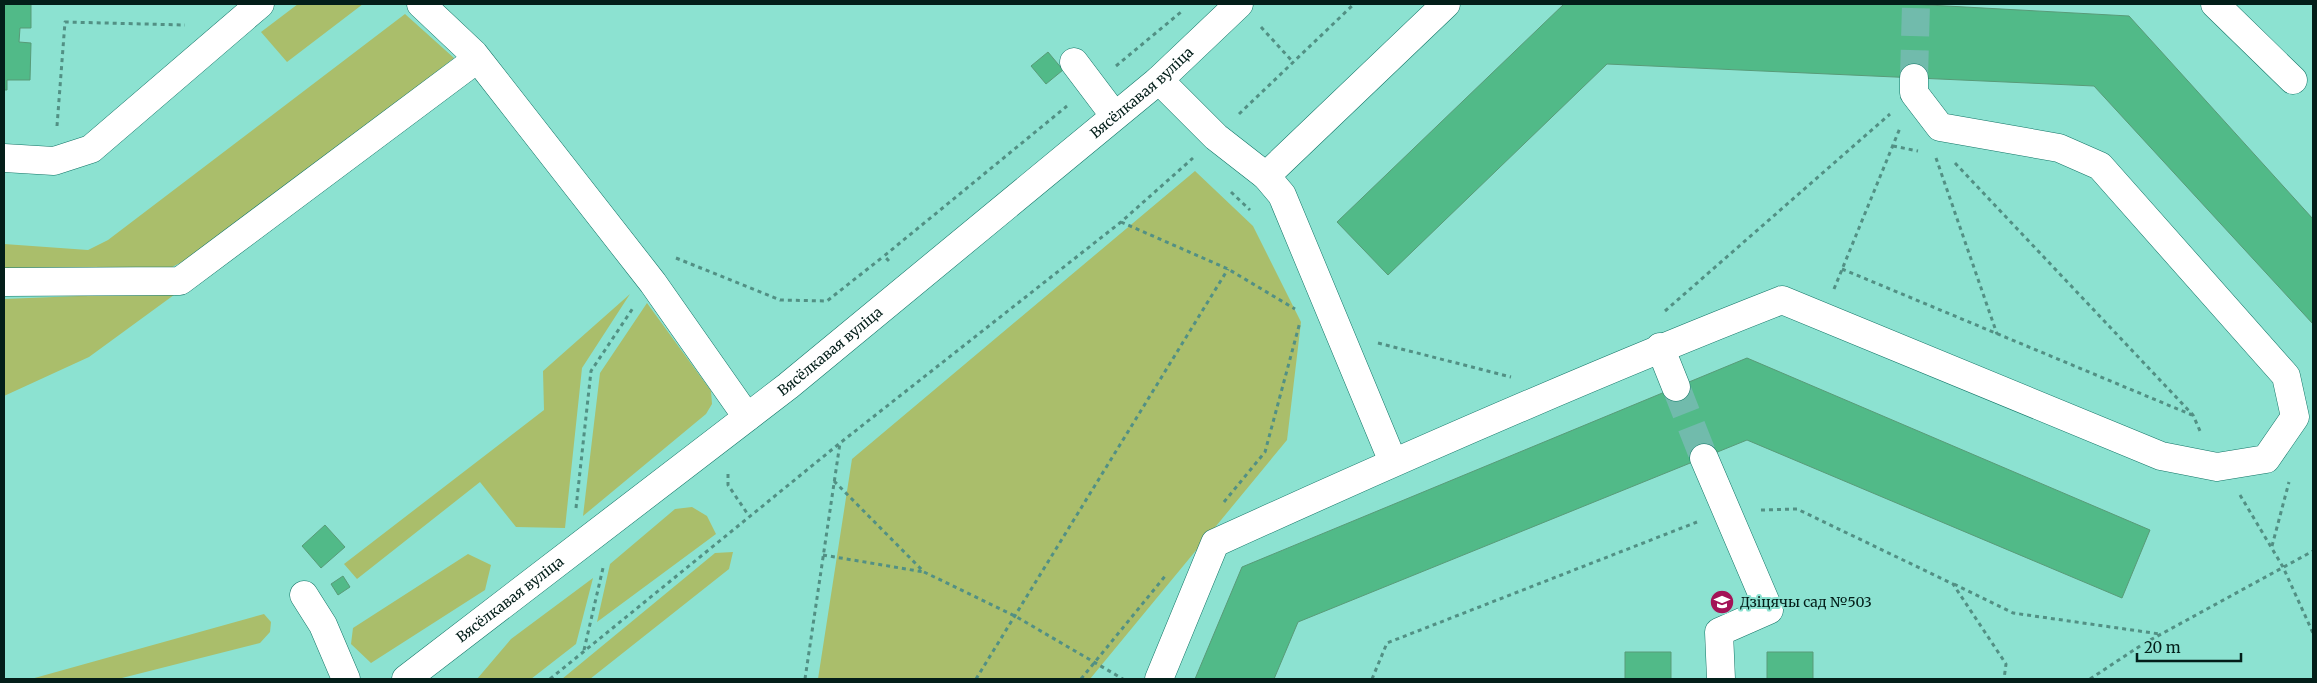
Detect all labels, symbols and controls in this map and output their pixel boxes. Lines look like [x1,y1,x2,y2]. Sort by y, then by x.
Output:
street label: Вясёлкавая вуліца [1086,43,1197,142]
street label: Вясёлкавая вуліца [774,303,887,400]
street label: Вясёлкавая вуліца [453,552,568,646]
school or university icon: Дзіцячы сад №503 [1709,589,1735,615]
place label: Дзіцячы сад №503 [1740,593,1872,611]
scale bar [2137,630,2241,662]
text: 20 m [2144,638,2181,657]

